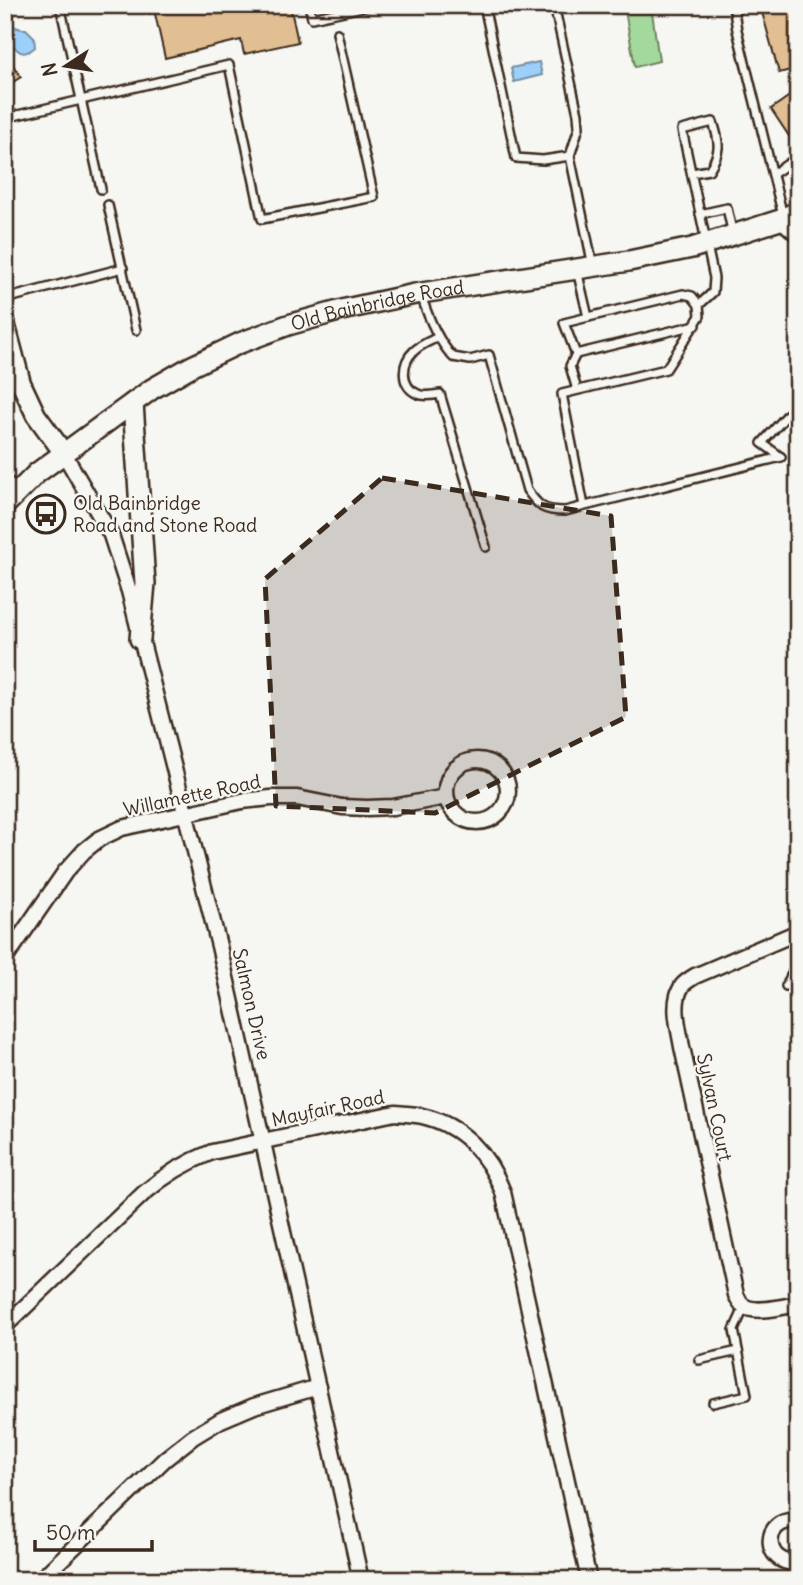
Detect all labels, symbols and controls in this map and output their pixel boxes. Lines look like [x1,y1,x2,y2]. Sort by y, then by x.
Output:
north arrow [32,32,102,102]
text: N [36,61,62,78]
street label: Old Bainbridge Road [288,275,466,336]
place label: Old Bainbridge Road and Stone Road [73,491,257,537]
bus stop icon: Old Bainbridge Road and Stone Road [25,493,67,535]
street label: Willamette Road [121,769,263,821]
street label: Salmon Drive [228,946,276,1062]
street label: Sylvan Court [692,1051,738,1163]
street label: Mayfair Road [269,1084,387,1132]
scale bar [35,1508,152,1552]
text: 50 m [46,1519,95,1546]

